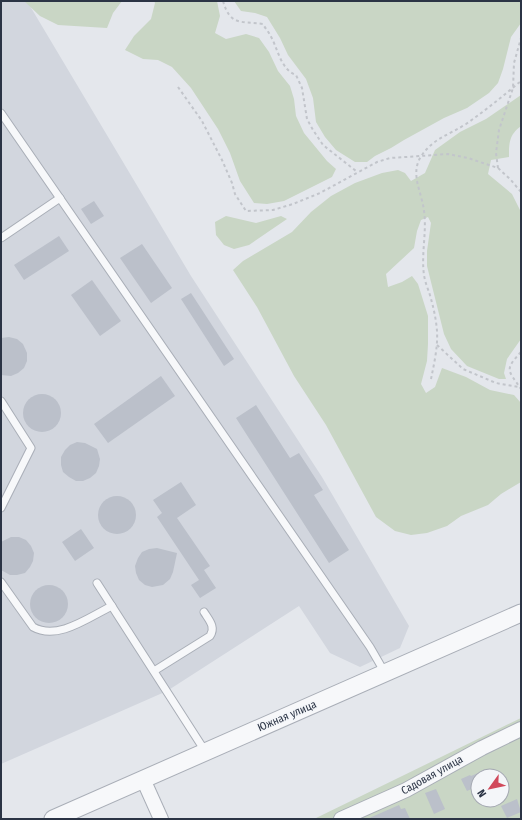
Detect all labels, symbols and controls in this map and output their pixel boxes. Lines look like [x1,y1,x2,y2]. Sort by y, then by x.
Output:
street label: Южная улица [256,698,318,734]
street label: Садовая улица [399,753,465,797]
north arrow [470,768,510,808]
text: N [475,787,489,799]

